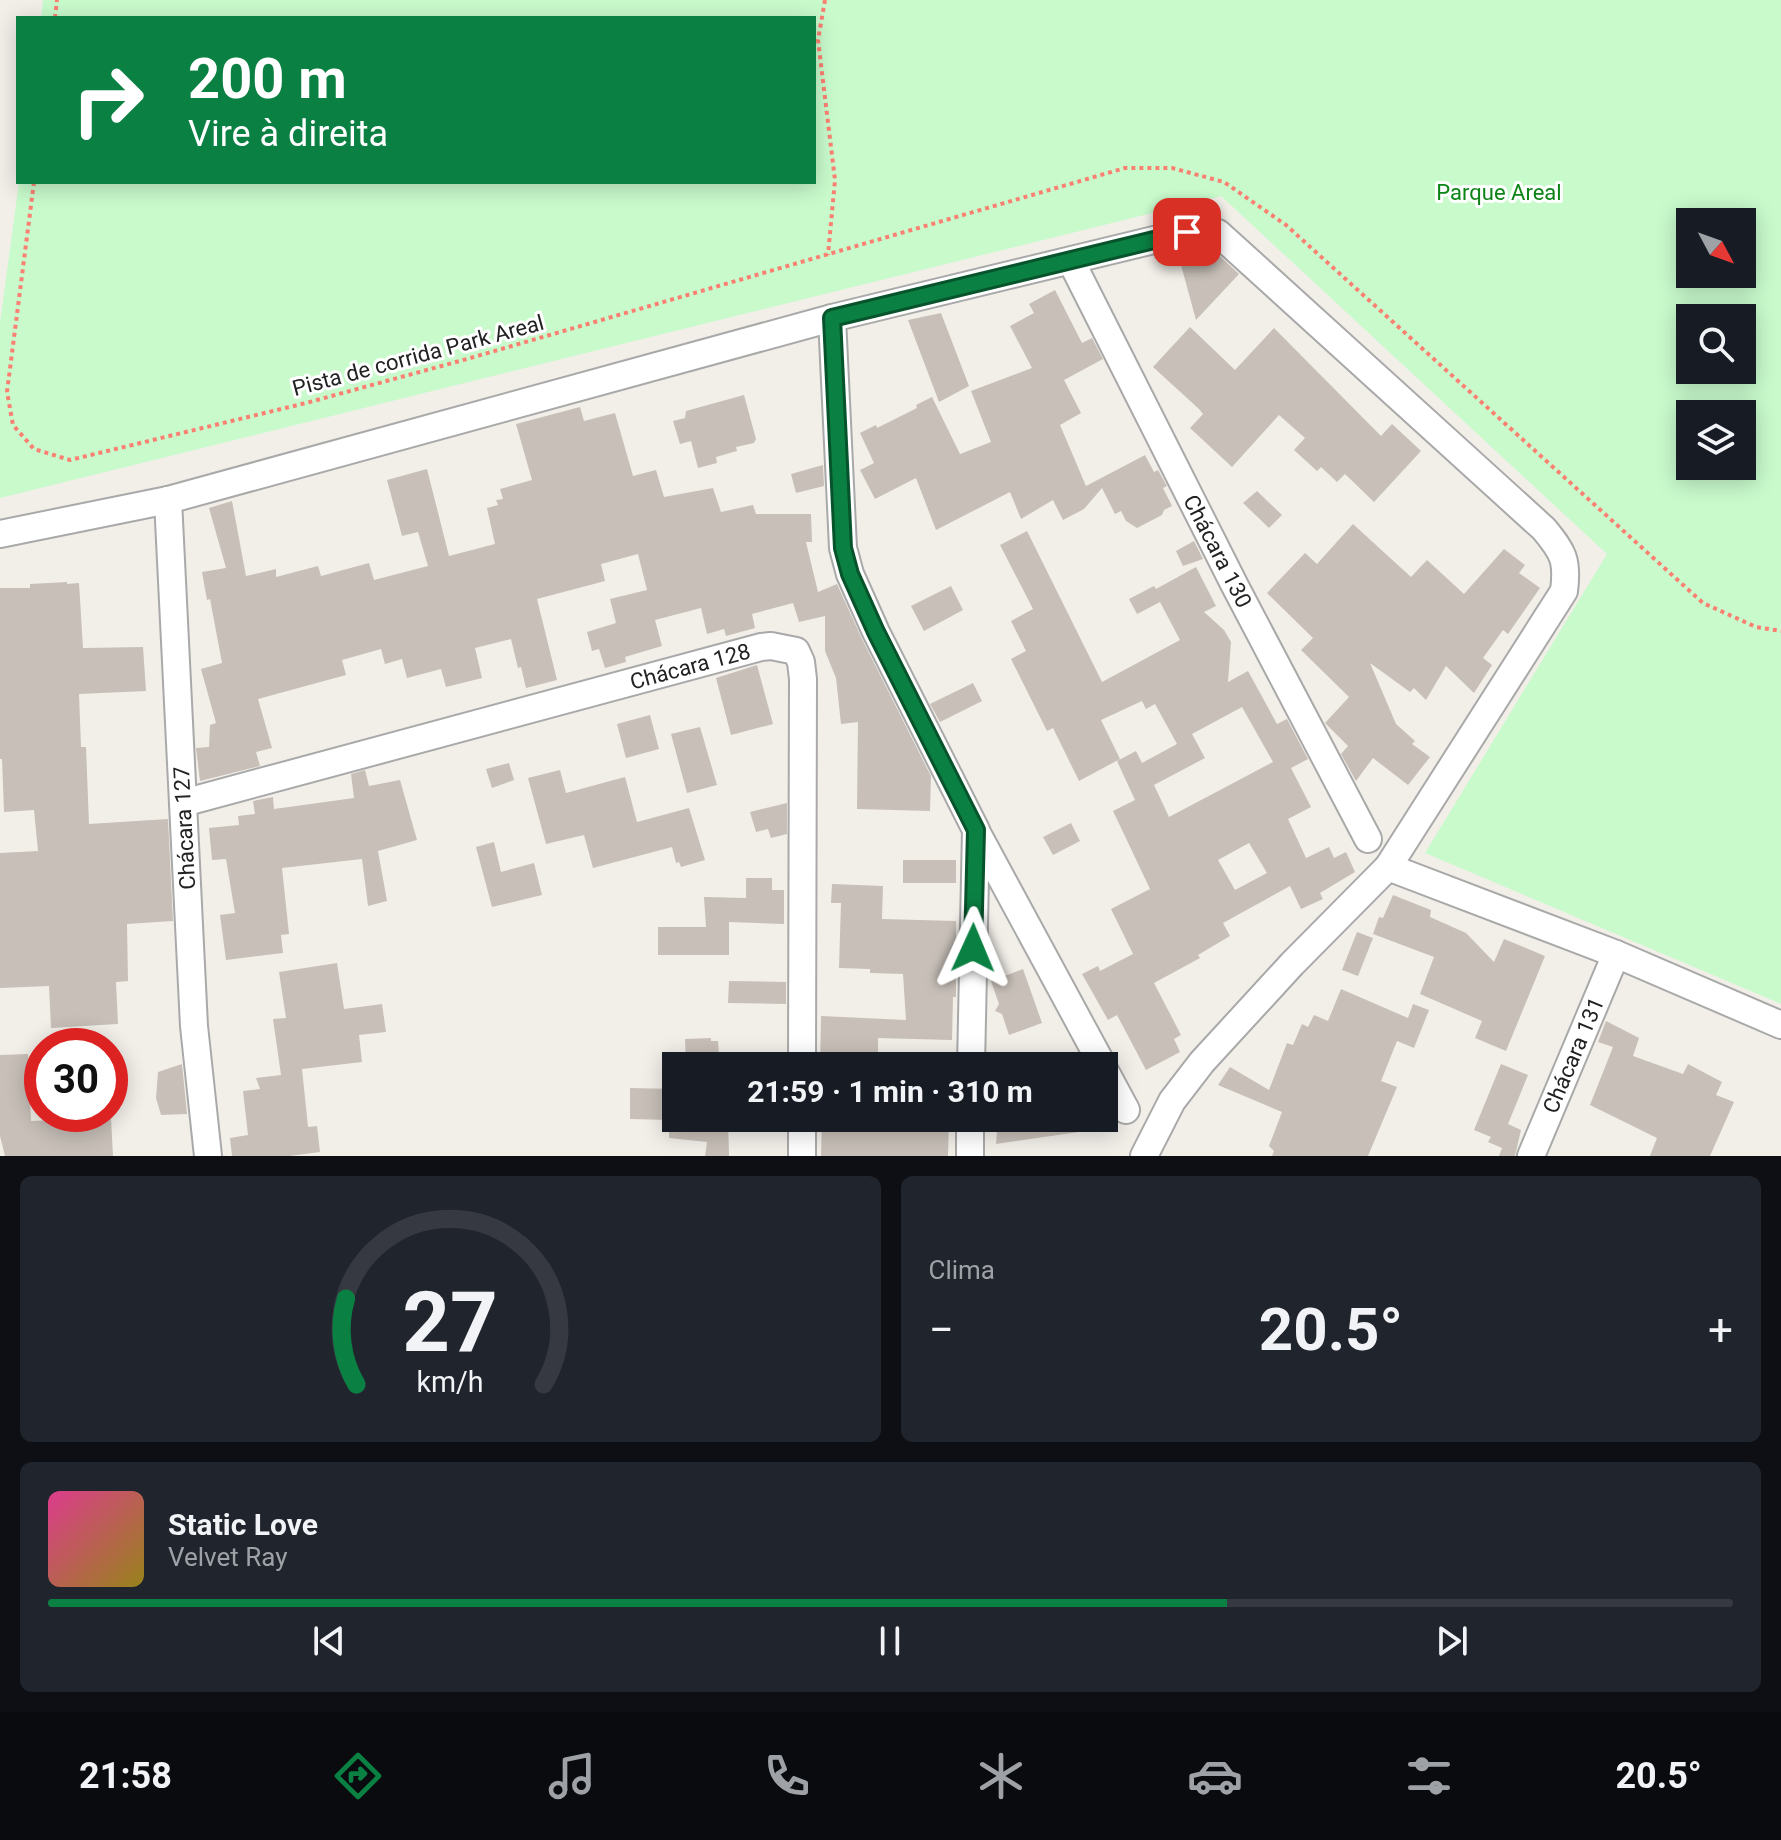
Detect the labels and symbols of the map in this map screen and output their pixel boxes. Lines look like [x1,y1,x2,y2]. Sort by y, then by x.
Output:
park label: Parque Areal [1436,180,1562,205]
pin [1153,198,1221,266]
north arrow [1676,208,1756,288]
street label: Pista de corrida Park Areal [290,310,547,401]
street label: Chácara 130 [1178,491,1257,612]
street label: Chácara 128 [627,638,753,695]
street label: Chácara 127 [169,766,200,890]
position arrow [931,906,1015,990]
street label: Chácara 131 [1538,993,1609,1117]
speed limit sign: 30 [24,1028,128,1132]

